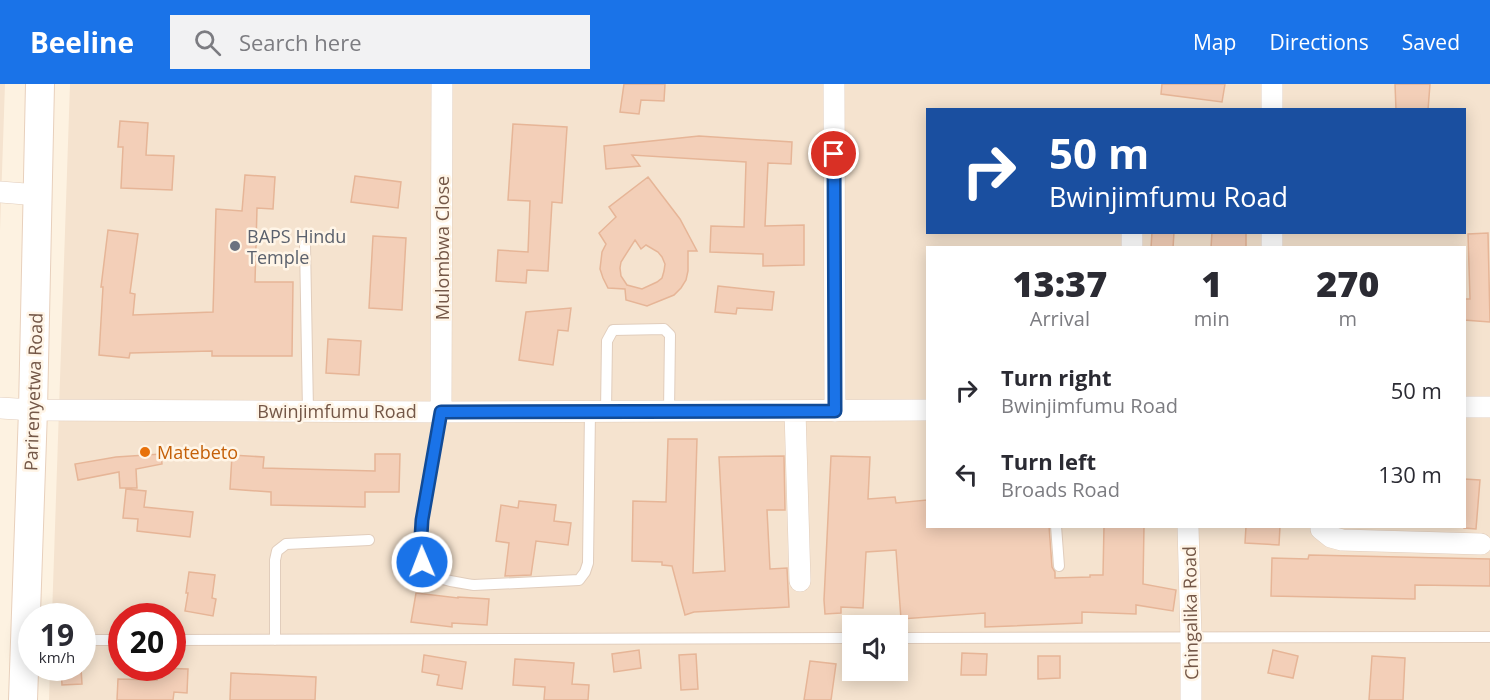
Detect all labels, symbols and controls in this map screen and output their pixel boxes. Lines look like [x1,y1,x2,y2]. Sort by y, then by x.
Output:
search box [170,15,590,69]
text: Beeline [30,23,134,61]
icon: search [191,26,224,59]
text: Search here [239,27,362,57]
text: Map [1193,28,1236,56]
text: Directions [1269,28,1369,56]
text: Saved [1402,28,1460,56]
text: 50 m [1049,124,1149,181]
pin [808,128,859,179]
icon: right [950,132,1028,210]
icon: arrive [817,137,850,170]
street label: Mulombwa Close [430,176,454,320]
text: Bwinjimfumu Road [1049,178,1288,215]
place label: BAPS Hindu Temple [247,224,346,269]
marker: BAPS Hindu Temple [228,239,242,253]
text: 13:37 [1013,259,1107,308]
text: 1 [1201,259,1222,308]
text: 270 [1316,259,1379,308]
text: Arrival [1030,305,1090,332]
text: min [1194,305,1230,332]
text: m [1339,305,1357,332]
street label: Parirenyetwa Road [18,312,48,472]
text: Turn right [1001,362,1112,392]
icon: right [950,374,983,407]
text: 50 m [1391,375,1442,405]
text: Bwinjimfumu Road [1001,392,1178,419]
street label: Bwinjimfumu Road [257,399,417,423]
place label: Matebeto [157,440,238,464]
marker: Matebeto [138,445,152,459]
text: Turn left [1001,446,1096,476]
icon: left [950,458,983,491]
text: 130 m [1378,459,1442,489]
text: Broads Road [1001,476,1120,503]
position arrow [390,530,454,594]
street label: Chingalika Road [1177,546,1203,680]
speed limit sign: 20 [108,603,186,681]
text: 19 [40,614,74,655]
map controls [842,615,908,681]
button: sound [842,615,908,681]
text: km/h [39,647,75,667]

